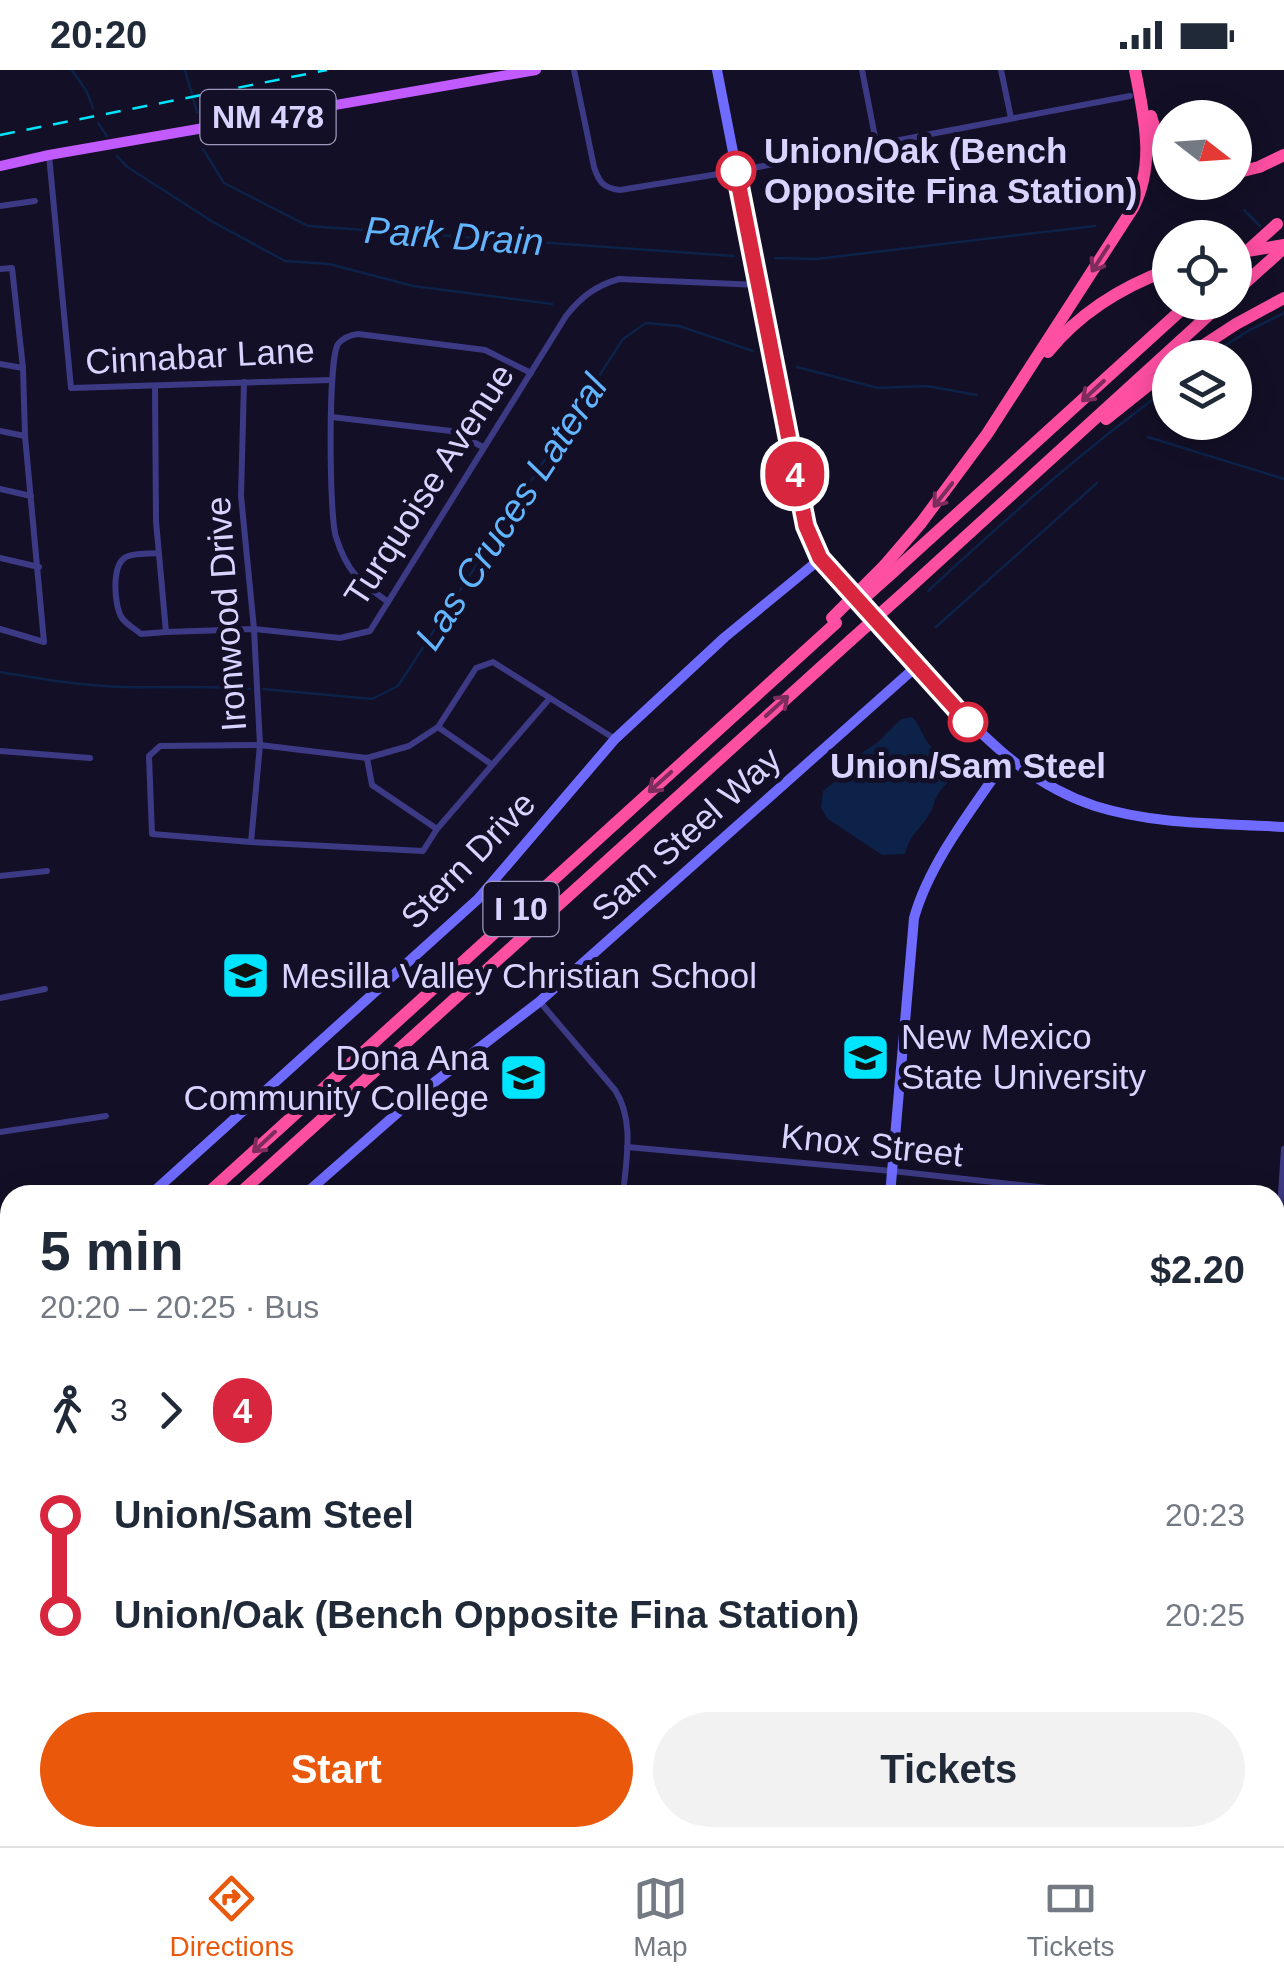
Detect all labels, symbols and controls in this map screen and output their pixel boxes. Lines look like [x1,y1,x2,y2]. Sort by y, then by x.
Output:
text: 20:20 [50,14,147,56]
road number: NM 478 [200,90,336,144]
north arrow [1152,100,1252,200]
map controls [1152,100,1252,440]
place label: Union/Oak (Bench Opposite Fina Station) [764,131,1137,210]
marker: Union/Oak (Bench Opposite Fina Station) [717,152,755,190]
water label: Park Drain [363,209,545,263]
button: locate [1152,220,1252,320]
one-way arrow [1089,245,1110,273]
street label: Cinnabar Lane [84,330,316,381]
button: layers [1152,340,1252,440]
street label: Turquoise Avenue [336,357,521,613]
water label: Las Cruces Lateral [407,366,616,657]
one-way arrow [1081,379,1106,402]
line badge: 4 [762,442,828,506]
text: 4 [785,455,805,494]
one-way arrow [932,481,953,508]
street label: Ironwood Drive [198,495,253,733]
one-way arrow [764,695,789,718]
marker: Union/Sam Steel [949,703,987,741]
street label: Sam Steel Way [583,739,788,928]
place label: Union/Sam Steel [830,746,1106,785]
one-way arrow [648,770,673,793]
street label: Stern Drive [393,783,542,936]
road number: I 10 [484,882,558,936]
school or university icon: Mesilla Valley Christian School [220,950,272,1002]
place label: Mesilla Valley Christian School [281,956,757,995]
place label: New Mexico State University [901,1017,1147,1096]
school or university icon: New Mexico State University [840,1031,892,1083]
place label: Dona Ana Community College [184,1038,490,1117]
school or university icon: Dona Ana Community College [498,1052,550,1104]
street label: Knox Street [779,1116,965,1173]
one-way arrow [252,1130,277,1153]
text: 5 min [40,1220,184,1282]
text: $2.20 [1150,1249,1245,1291]
text: 20:20 – 20:25 · Bus [40,1289,319,1325]
icon: walk [40,1383,95,1438]
icon: forward [143,1383,198,1438]
text: 4 [233,1391,252,1430]
text: 3 [110,1392,128,1428]
text: Union/Sam Steel [114,1494,414,1536]
text: 20:23 [1165,1497,1245,1533]
text: Union/Oak (Bench Opposite Fina Station) [114,1594,859,1636]
text: 20:25 [1165,1597,1245,1633]
button: Start [40,1712,633,1827]
button: Tickets [653,1712,1245,1827]
tab: Directions [169,1871,294,1963]
tab: Map [633,1871,688,1963]
tab: Tickets [1027,1871,1115,1963]

